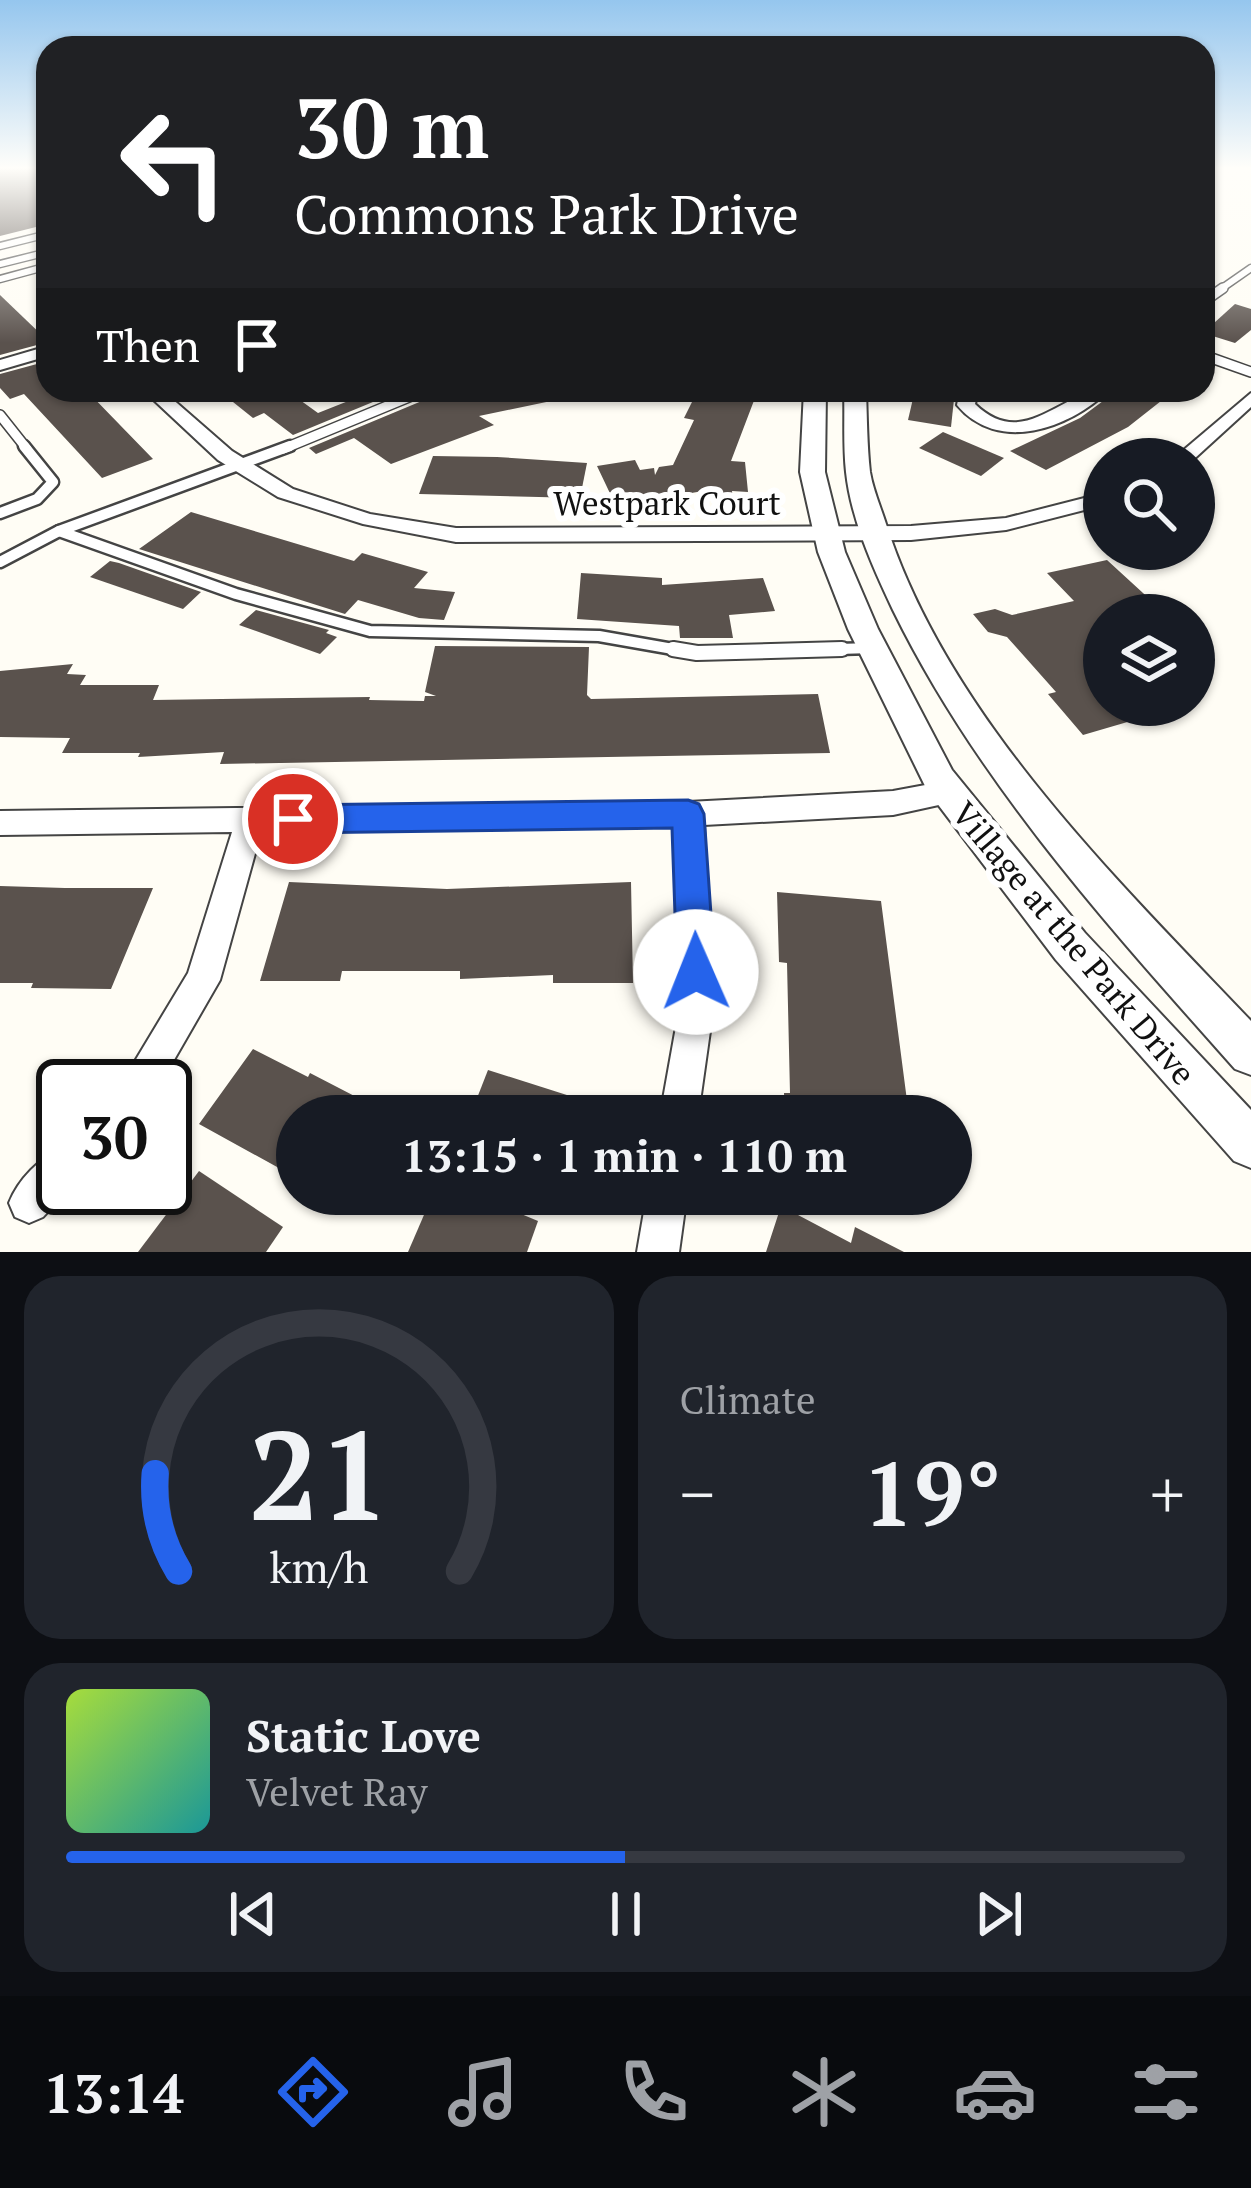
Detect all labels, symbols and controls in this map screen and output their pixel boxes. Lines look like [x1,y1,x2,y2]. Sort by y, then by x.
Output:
text: 30 m [294,71,489,182]
icon: left [96,84,252,240]
text: Commons Park Drive [294,178,799,249]
icon: arrive [224,312,290,378]
text: Then [96,315,200,375]
map controls [1083,438,1215,726]
button: search [1083,438,1215,570]
street label: Westpark Court [553,481,781,524]
button: layers [1083,594,1215,726]
pin [242,768,344,870]
icon: arrive [260,786,326,852]
street label: Village at the Park Drive [943,792,1206,1093]
position arrow [633,909,759,1035]
speed limit sign: 30 [36,1059,192,1215]
text: 13:15 · 1 min · 110 m [401,1125,847,1185]
text: Climate [680,1373,816,1425]
text: 21 [248,1390,389,1556]
text: 19° [863,1432,1002,1552]
text: − [680,1449,715,1537]
text: + [1150,1449,1185,1537]
text: km/h [269,1537,368,1594]
text: Static Love [246,1705,481,1765]
text: Velvet Ray [246,1765,427,1817]
icon: previous [220,1881,286,1947]
icon: pause [593,1881,659,1947]
icon: next [966,1881,1032,1947]
icon: directions [271,2050,355,2134]
icon: music [441,2050,525,2134]
icon: phone [612,2050,696,2134]
icon: climate [782,2050,866,2134]
icon: car [953,2050,1037,2134]
icon: filters [1124,2050,1208,2134]
text: 13:14 [43,2057,184,2128]

